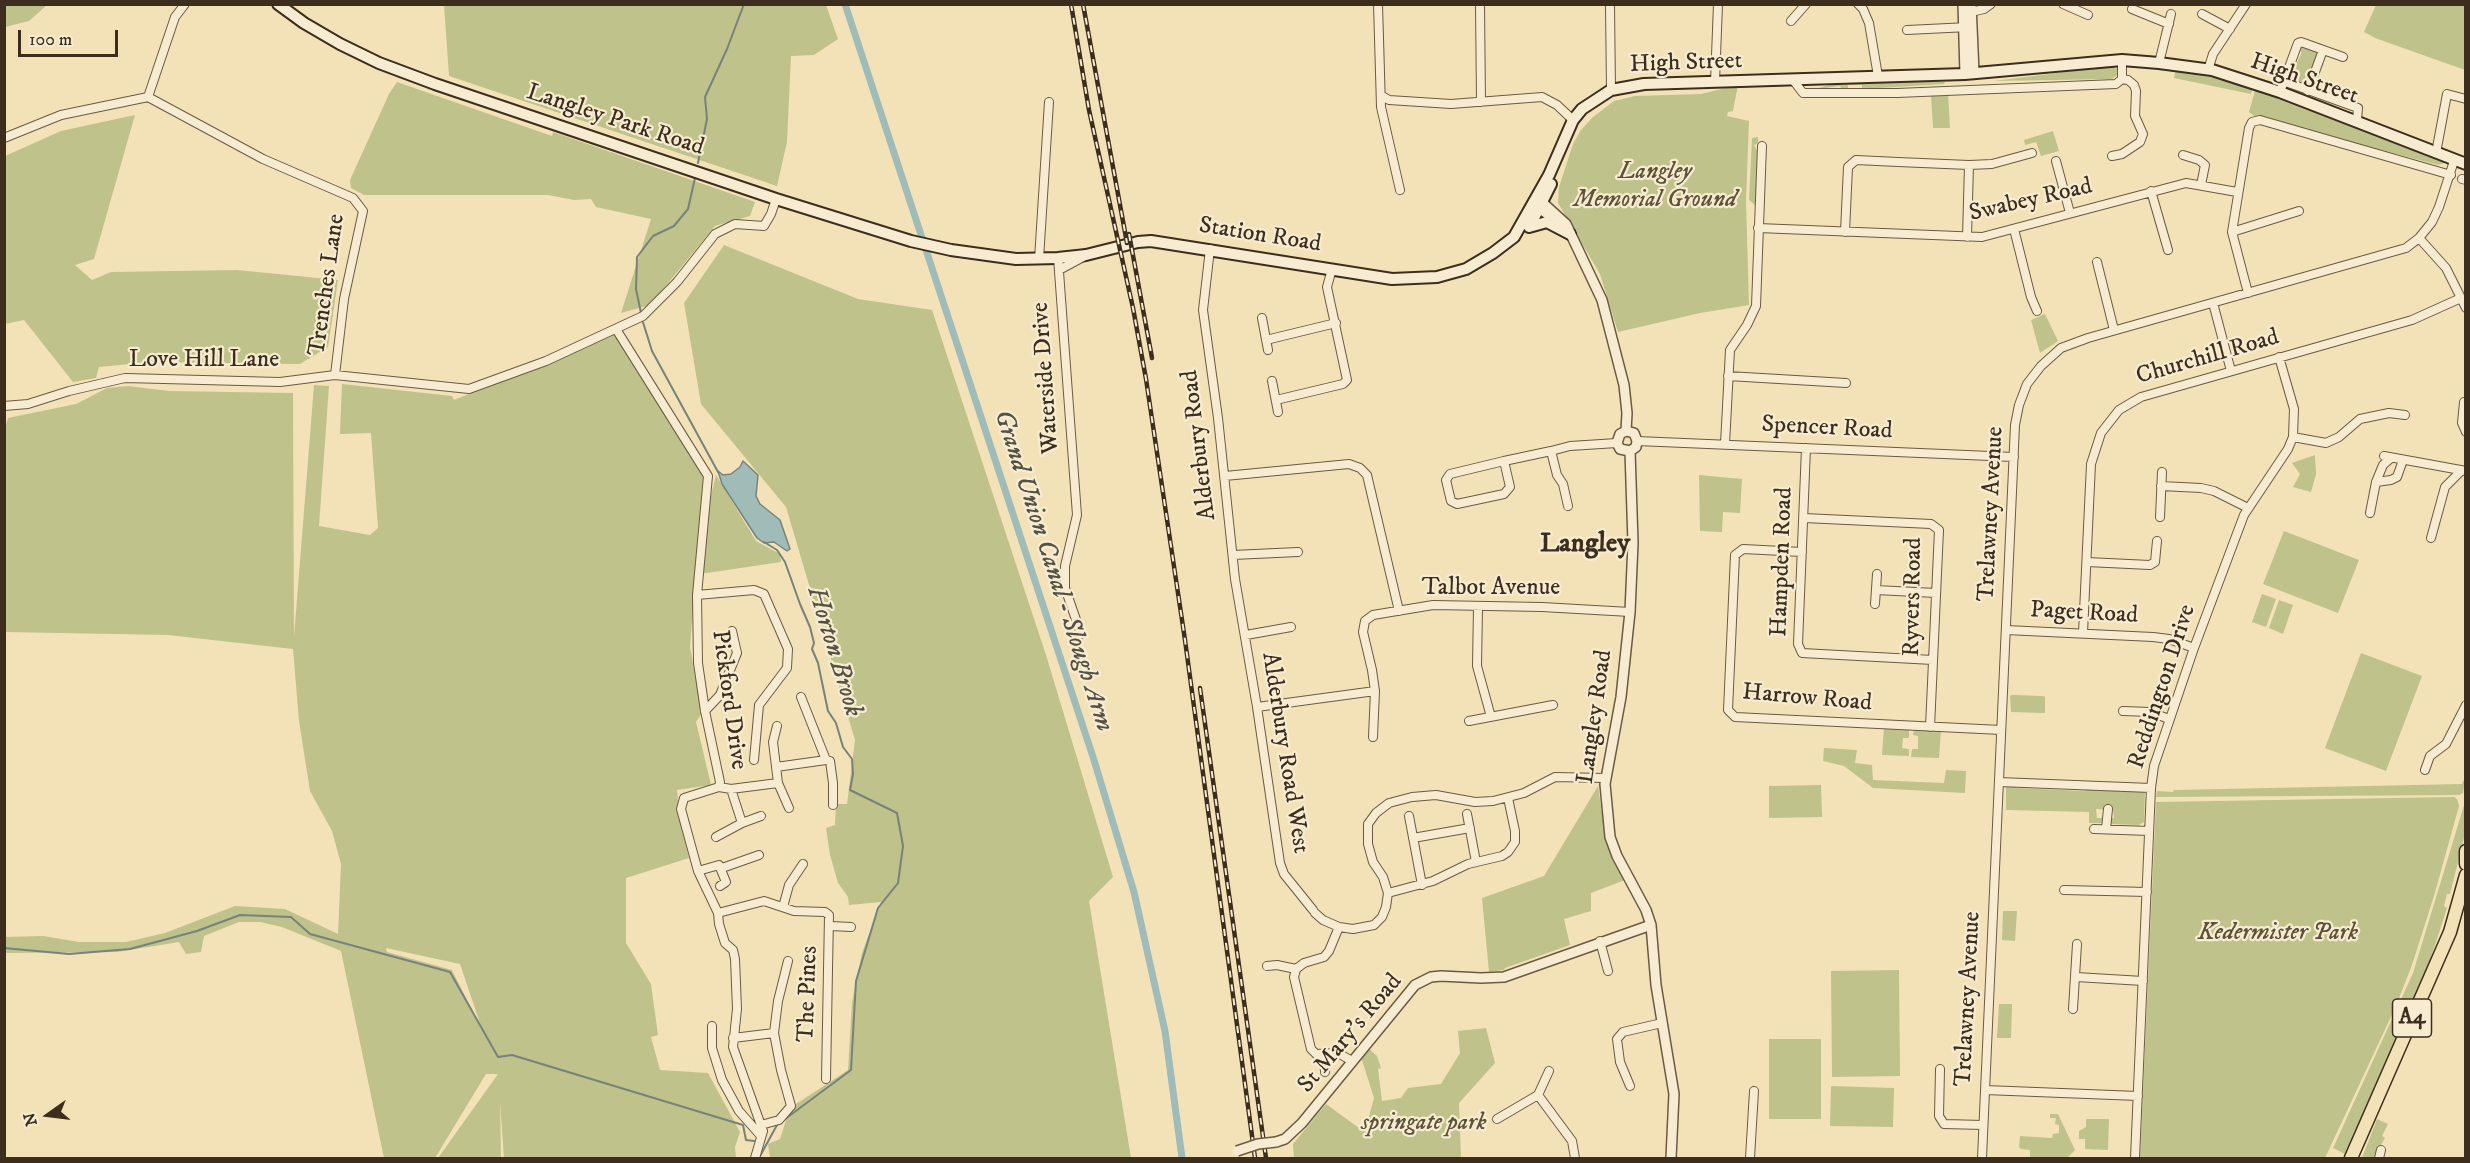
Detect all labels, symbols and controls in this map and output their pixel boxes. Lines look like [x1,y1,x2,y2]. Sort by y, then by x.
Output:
scale bar [21,18,122,56]
text: 100 m [29,29,72,51]
street label: High Street [1629,48,1743,80]
street label: High Street [2246,48,2362,112]
street label: Langley Park Road [523,79,707,163]
park label: Langley Memorial Ground [1573,159,1737,215]
street label: Swabey Road [1967,173,2095,229]
street label: Trenches Lane [304,212,352,358]
street label: Station Road [1197,212,1323,260]
street label: Waterside Drive [1027,301,1067,455]
street label: Churchill Road [2133,324,2283,392]
street label: Love Hill Lane [129,347,279,375]
street label: Alderbury Road [1176,368,1224,522]
water label: Grand Union Canal - Slough Arm [985,406,1119,736]
street label: Spencer Road [1761,411,1893,447]
street label: Trelawney Avenue [1973,426,2011,602]
street label: Hampden Road [1766,487,1800,637]
district label: Langley [1540,529,1630,561]
street label: Ryvers Road [1899,537,1929,657]
street label: Talbot Avenue [1422,575,1560,603]
water label: Horton Brook [798,583,868,721]
street label: Paget Road [2029,597,2139,631]
street label: Reddington Drive [2123,601,2203,773]
street label: Pickford Drive [704,628,752,772]
street label: Langley Road [1572,648,1620,786]
street label: Alderbury Road West [1254,651,1314,855]
street label: Harrow Road [1741,679,1873,719]
street label: Trelawney Avenue [1950,911,1988,1087]
park label: Kedermister Park [2198,920,2358,948]
street label: The Pines [793,945,825,1043]
street label: St Mary's Road [1293,968,1409,1100]
road number: A4 [2392,999,2432,1037]
north arrow [18,1085,78,1145]
park label: springate park [1361,1110,1487,1138]
text: N [19,1111,42,1128]

